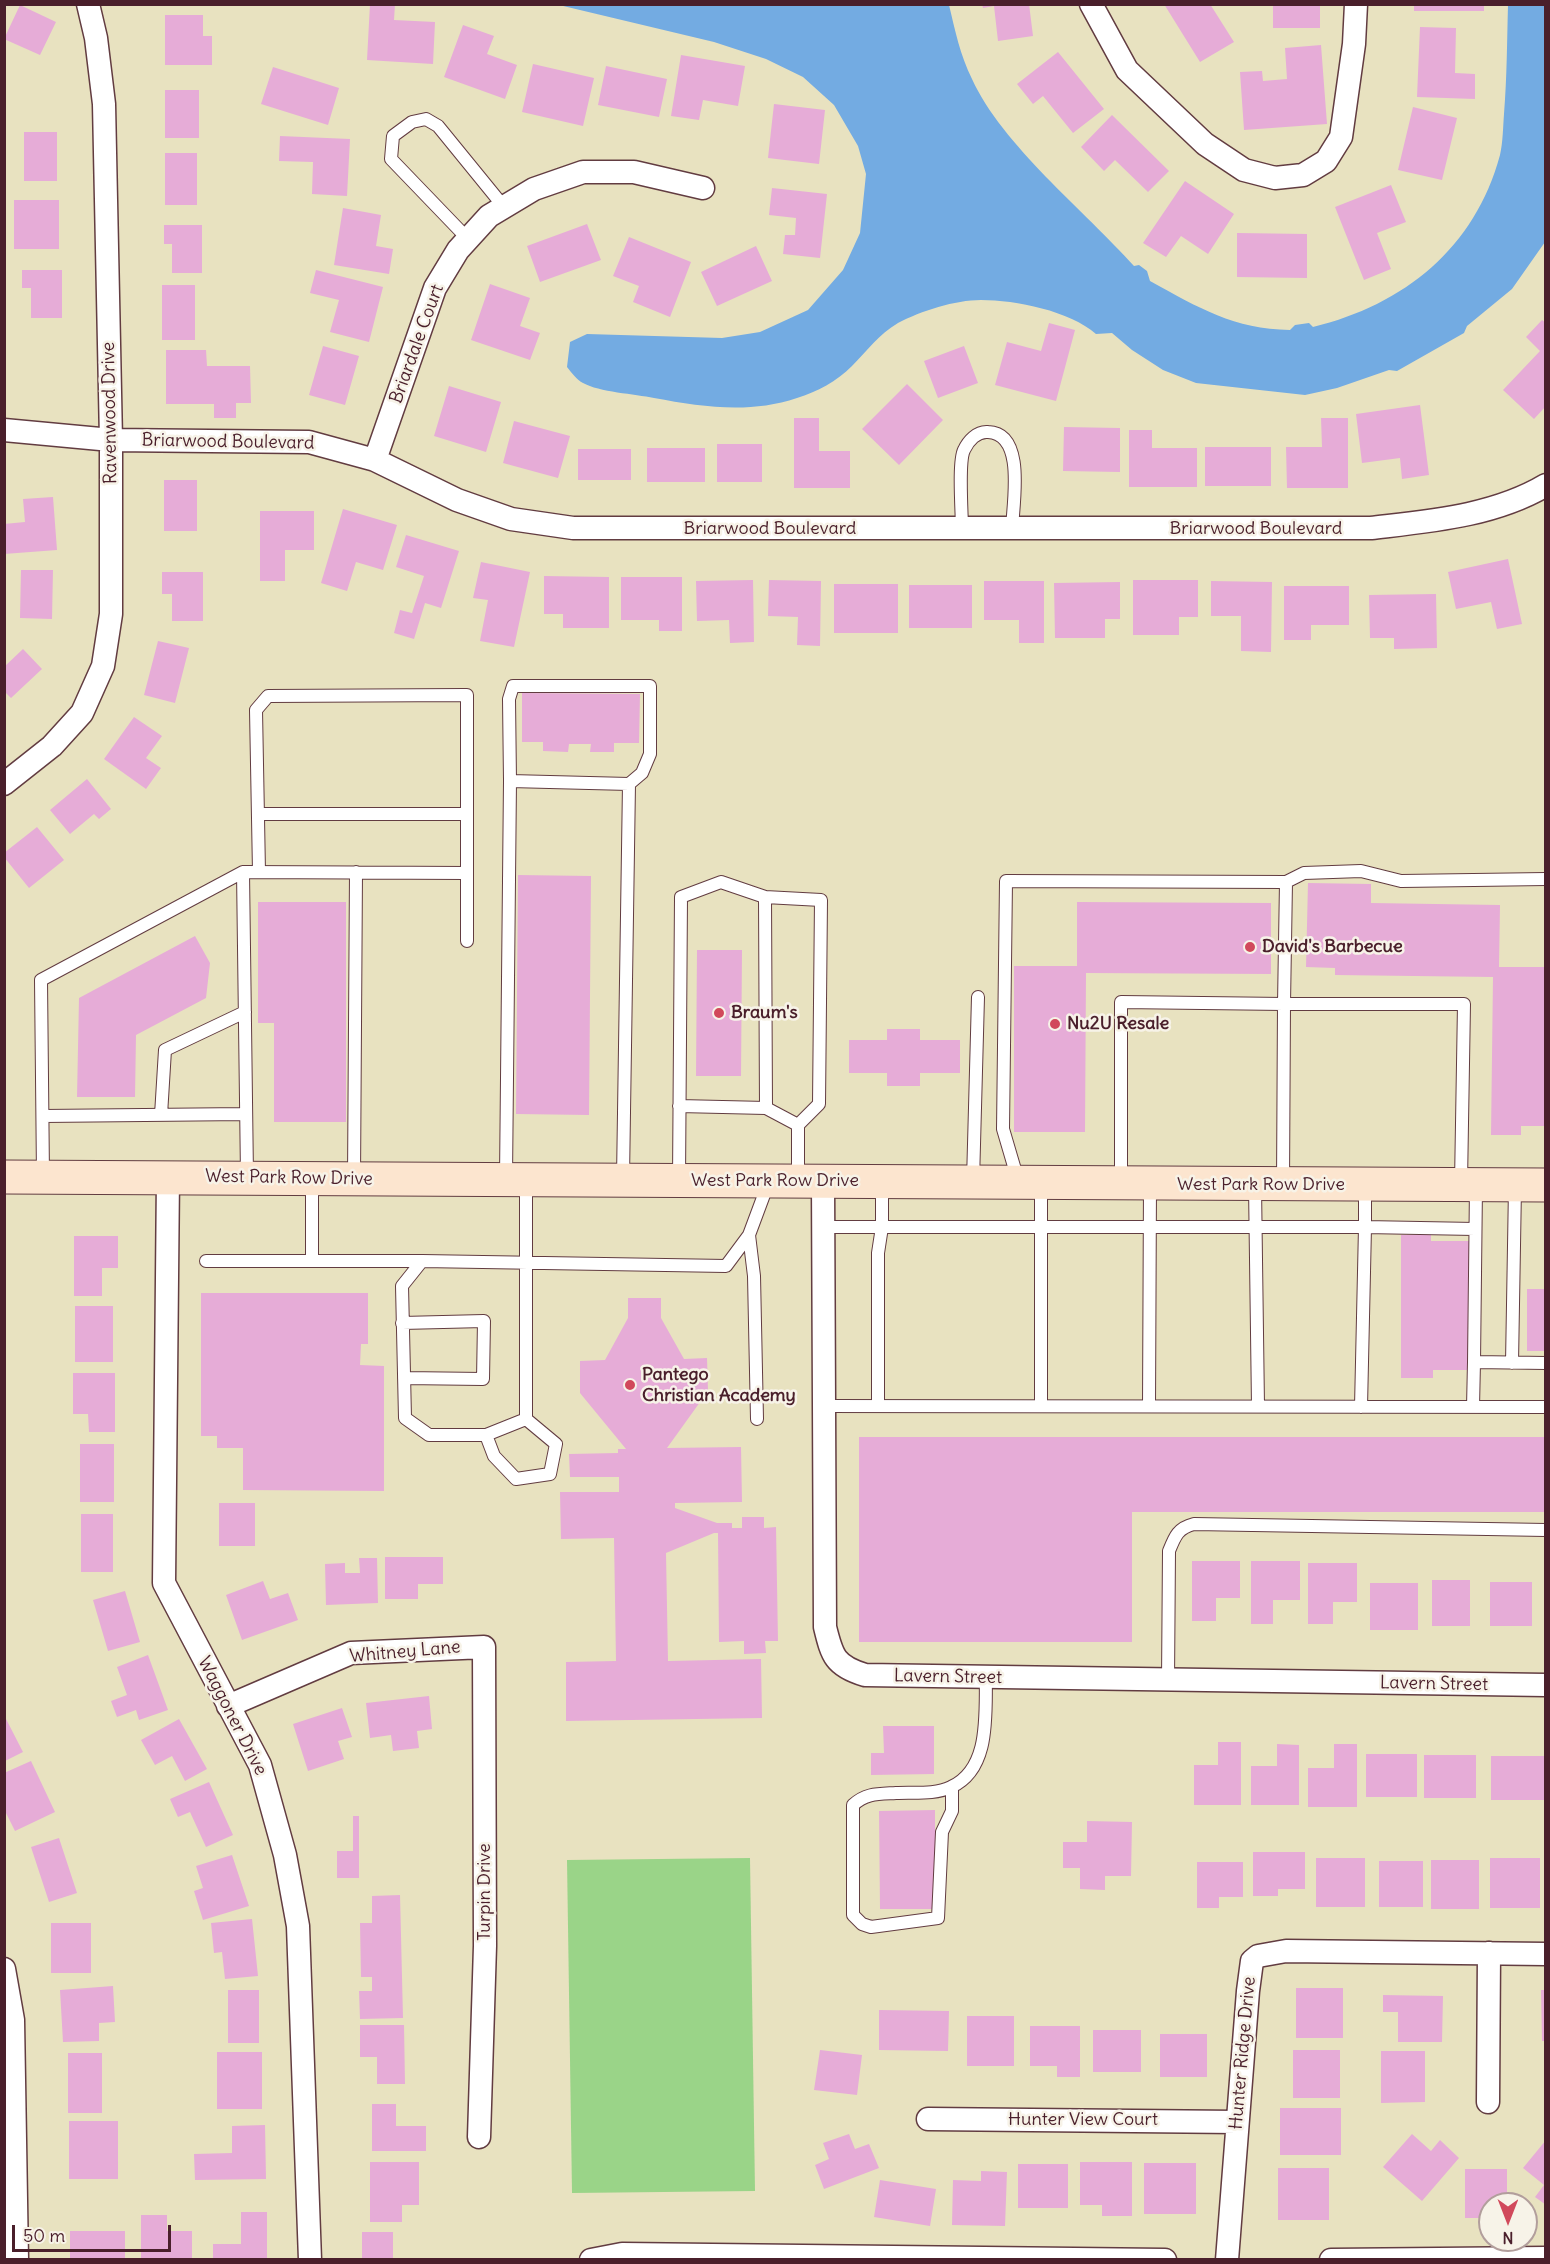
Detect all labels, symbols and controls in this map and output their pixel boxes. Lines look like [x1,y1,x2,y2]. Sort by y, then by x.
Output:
street label: Briardale Court [385,281,449,407]
street label: Ravenwood Drive [98,342,122,484]
street label: Briarwood Boulevard [141,430,315,454]
street label: Briarwood Boulevard [684,518,856,540]
street label: Briarwood Boulevard [1170,518,1342,540]
place label: David's Barbecue [1262,936,1403,958]
marker: David's Barbecue [1243,940,1257,954]
place label: Braum's [731,1002,798,1024]
marker: Braum's [712,1006,726,1020]
place label: Nu2U Resale [1067,1013,1169,1035]
marker: Nu2U Resale [1048,1017,1062,1031]
street label: West Park Row Drive [205,1166,373,1190]
street label: West Park Row Drive [691,1170,859,1192]
street label: West Park Row Drive [1177,1174,1345,1196]
place label: Pantego Christian Academy [642,1364,796,1406]
marker: Pantego Christian Academy [623,1378,637,1392]
street label: Whitney Lane [348,1636,462,1668]
street label: Waggoner Drive [193,1653,271,1779]
street label: Lavern Street [894,1665,1002,1689]
street label: Lavern Street [1380,1672,1488,1696]
street label: Turpin Drive [474,1843,496,1941]
street label: Hunter Ridge Drive [1226,1976,1260,2130]
street label: Hunter View Court [1008,2109,1158,2131]
north arrow [1478,2192,1538,2252]
scale bar [15,2213,174,2251]
text: 50 m [23,2224,65,2247]
text: N [1502,2228,1514,2248]

